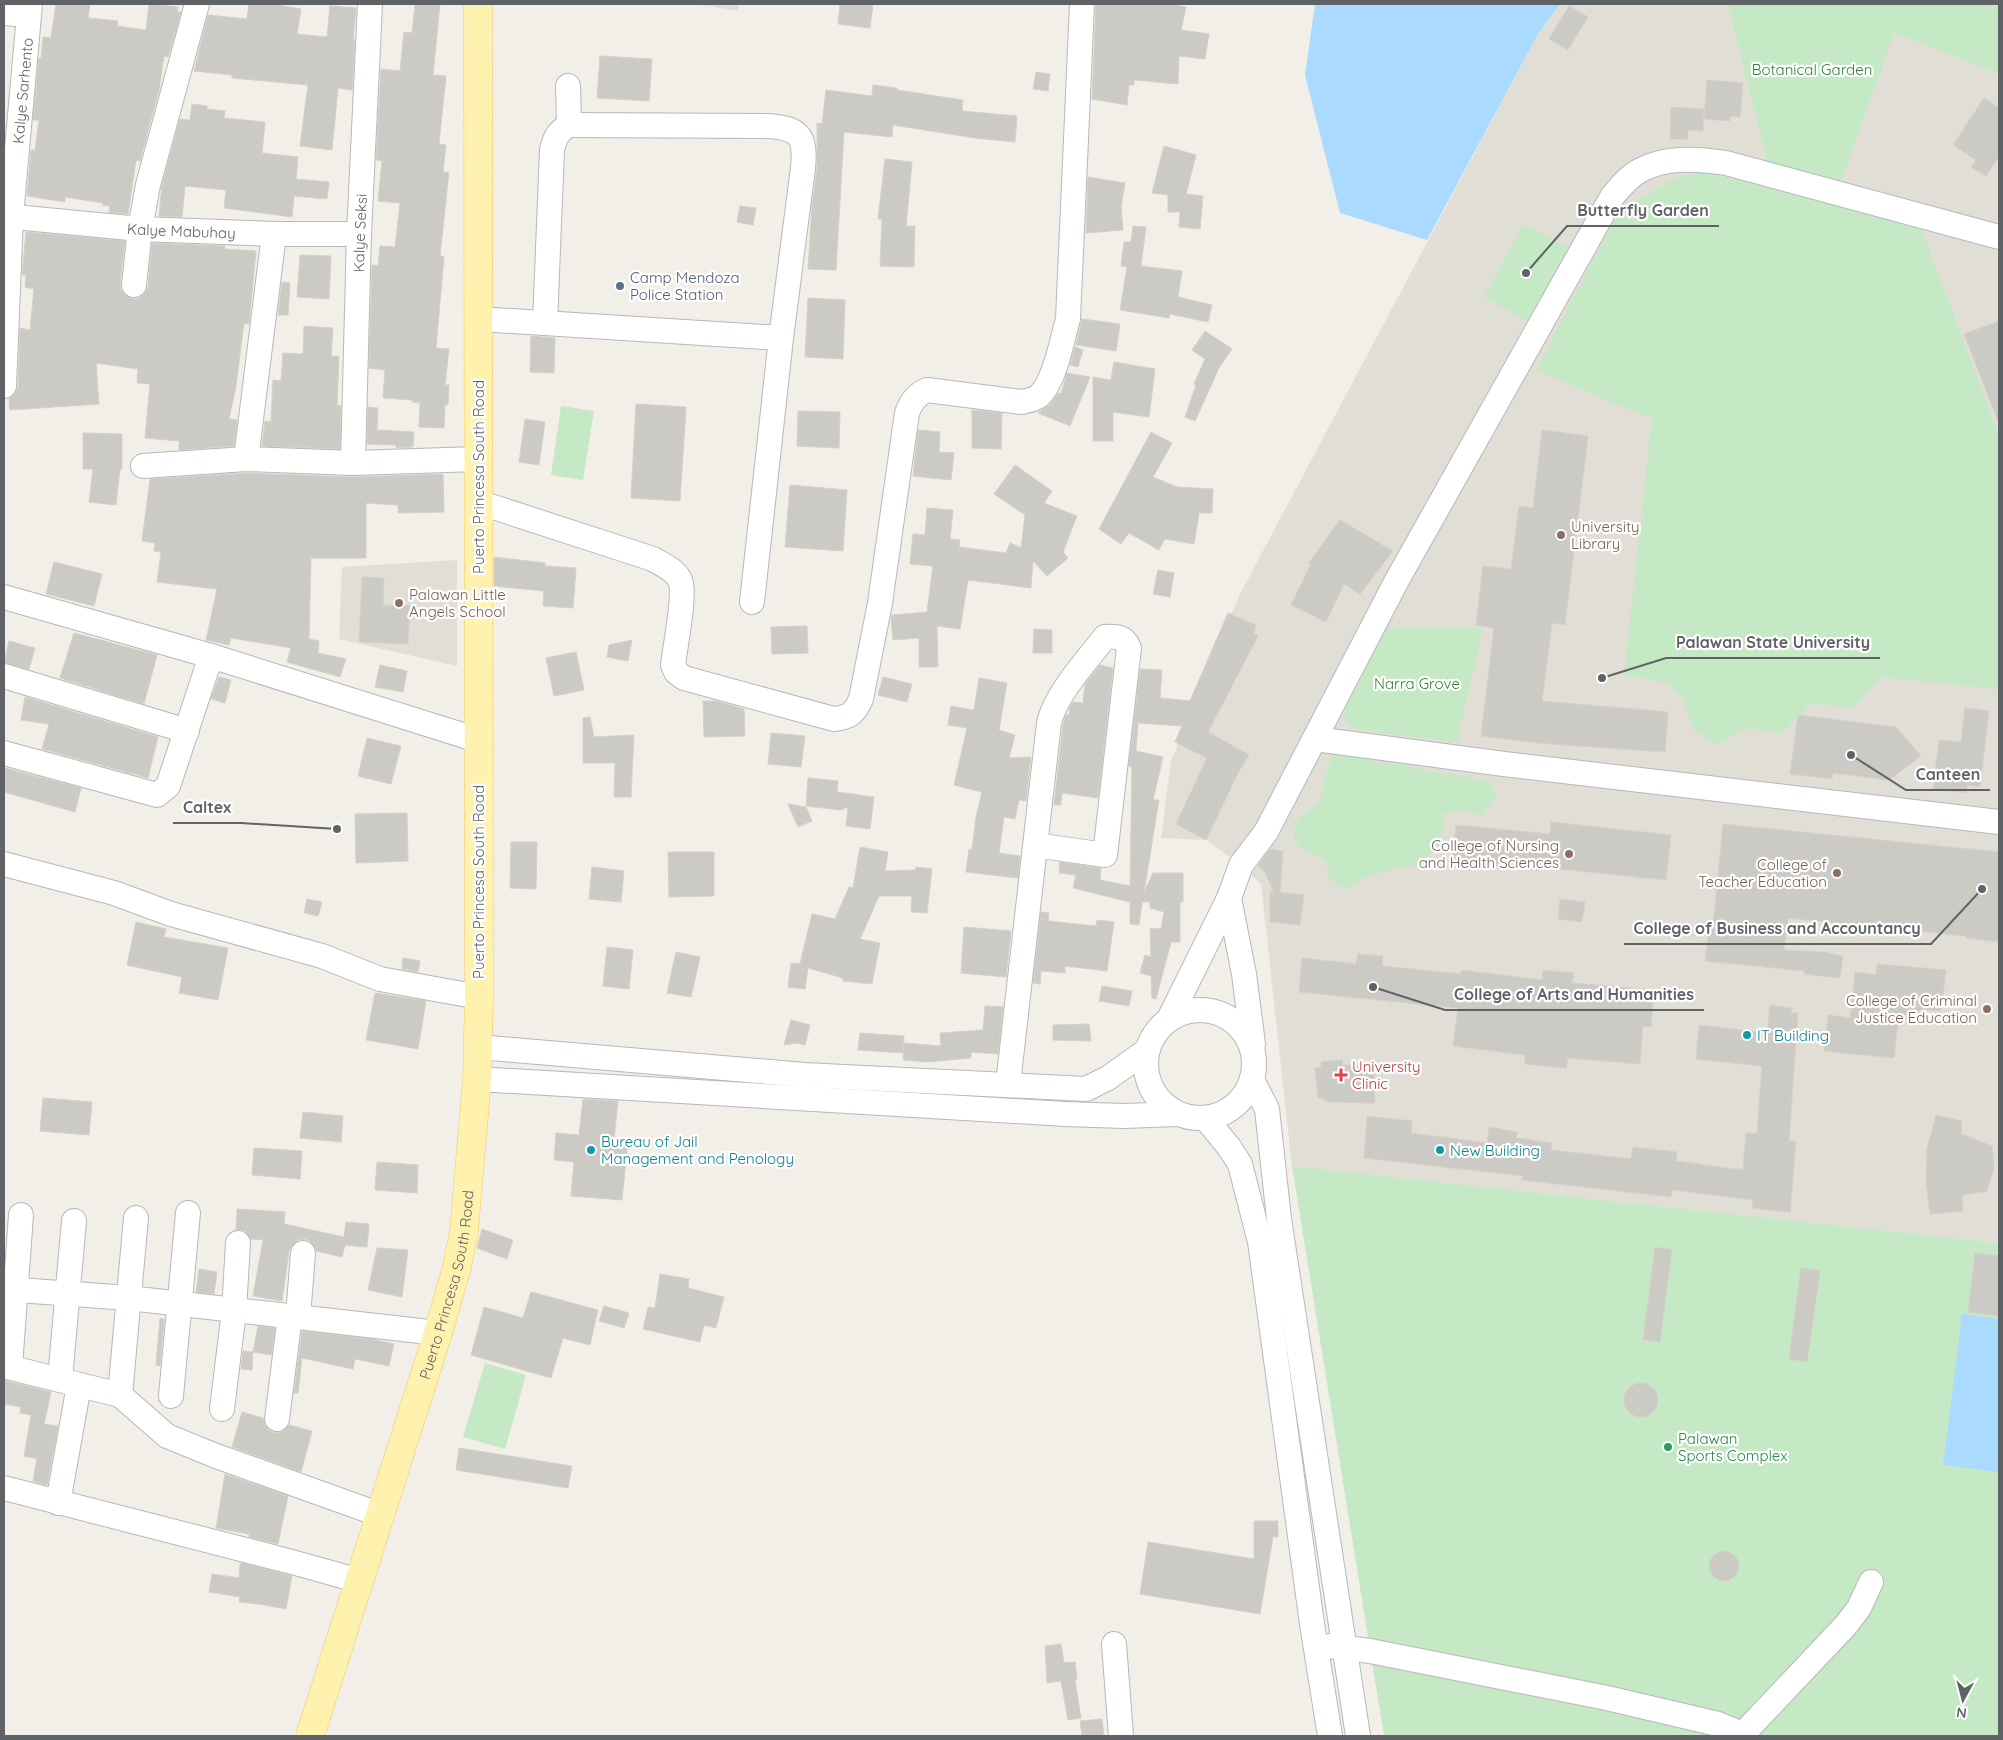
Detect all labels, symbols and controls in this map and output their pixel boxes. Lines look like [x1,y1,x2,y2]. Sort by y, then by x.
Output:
street label: Kalye Sarhento [8,37,36,145]
park label: Botanical Garden [1752,60,1872,79]
street label: Kalye Seksi [348,193,370,273]
callout: Butterfly Garden [1567,195,1719,226]
text: Butterfly Garden [1577,200,1709,220]
street label: Kalye Mabuhay [126,218,236,242]
place label: Camp Mendoza Police Station [630,268,740,304]
marker: Camp Mendoza Police Station [614,280,626,292]
street label: Puerto Princesa South Road [469,380,488,574]
place label: University Library [1571,517,1640,553]
marker: University Library [1555,529,1567,541]
place label: Palawan Little Angels School [409,585,506,621]
marker: Palawan Little Angels School [393,597,405,609]
callout: Palawan State University [1666,627,1880,658]
text: Palawan State University [1676,632,1870,652]
park label: Narra Grove [1374,674,1460,693]
callout: Canteen [1906,759,1990,790]
text: Canteen [1916,764,1980,784]
street label: Puerto Princesa South Road [469,785,488,979]
callout: Caltex [173,792,241,823]
text: Caltex [183,797,231,817]
place label: College of Nursing and Health Sciences [1419,836,1559,872]
marker: College of Nursing and Health Sciences [1563,848,1575,860]
place label: College of Teacher Education [1698,855,1828,891]
marker: College of Teacher Education [1831,867,1843,879]
callout: College of Business and Accountancy [1624,913,1931,944]
text: College of Business and Accountancy [1633,918,1921,938]
callout: College of Arts and Humanities [1445,979,1704,1010]
text: College of Arts and Humanities [1454,984,1694,1004]
place label: College of Criminal Justice Education [1846,991,1977,1027]
marker: College of Criminal Justice Education [1981,1003,1993,1015]
place label: IT Building [1757,1026,1829,1045]
marker: IT Building [1741,1029,1753,1041]
place label: University Clinic [1352,1057,1421,1093]
marker: University Clinic [1334,1068,1348,1082]
place label: Bureau of Jail Management and Penology [601,1132,794,1168]
place label: New Building [1450,1141,1540,1160]
marker: Bureau of Jail Management and Penology [585,1144,597,1156]
marker: New Building [1434,1144,1446,1156]
street label: Puerto Princesa South Road [414,1189,477,1382]
place label: Palawan Sports Complex [1678,1429,1787,1465]
marker: Palawan Sports Complex [1662,1441,1674,1453]
north arrow [1938,1675,1988,1725]
text: N [1955,1703,1968,1722]

